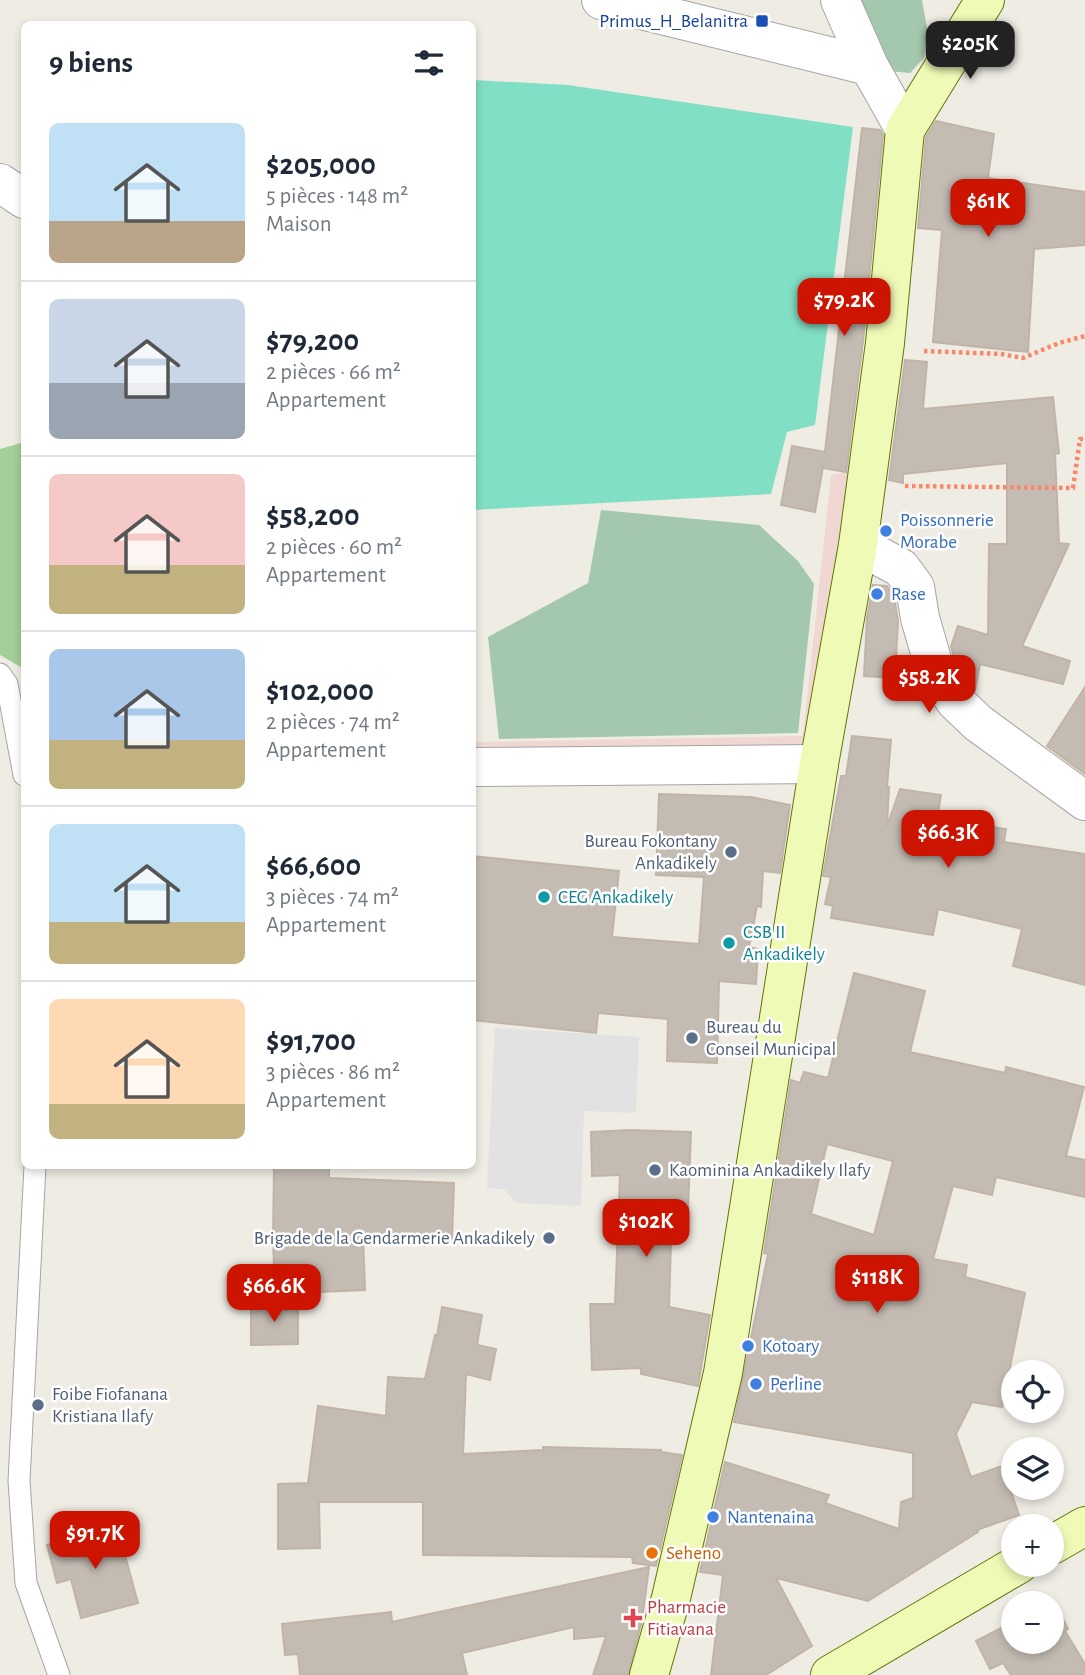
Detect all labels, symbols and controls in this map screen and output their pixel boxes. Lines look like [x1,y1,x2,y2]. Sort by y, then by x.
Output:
place label: Primus_H_Belanitra [599,12,748,31]
marker: Primus_H_Belanitra [754,13,770,29]
pin: $205K [921,22,1019,81]
text: $205K [942,32,998,55]
icon: filters [410,44,448,82]
text: 9 biens [49,48,133,78]
text: $205,000 [266,150,376,180]
icon: home [105,151,189,235]
pin: $61K [947,180,1029,239]
text: 5 pièces · 148 m² [266,185,408,208]
text: $61K [966,190,1010,213]
text: Maison [266,213,332,236]
pin: $79.2K [787,278,901,338]
text: $79.2K [814,289,874,312]
text: $79,200 [266,326,359,356]
icon: home [105,327,189,411]
text: 2 pièces · 66 m² [266,361,401,384]
text: Appartement [266,389,386,412]
text: $58,200 [266,501,360,531]
icon: home [105,502,189,586]
place label: Poissonnerie Morabe [900,511,994,552]
marker: Poissonnerie Morabe [878,523,894,539]
text: 2 pièces · 60 m² [266,536,402,559]
text: Appartement [266,564,386,587]
place label: Rase [891,585,926,604]
marker: Rase [869,586,885,602]
pin: $58.2K [872,656,986,715]
text: $58.2K [898,666,960,689]
text: $102,000 [266,676,374,706]
icon: home [105,677,189,761]
text: 2 pièces · 74 m² [266,711,400,734]
text: Appartement [266,739,386,762]
pin: $66.3K [891,810,1005,870]
text: $66.3K [917,821,979,844]
place label: Bureau Fokontany Ankadikely [584,832,717,873]
marker: Bureau Fokontany Ankadikely [723,844,739,860]
text: $66,600 [266,851,361,881]
icon: home [105,852,189,936]
text: 3 pièces · 74 m² [266,886,399,909]
place label: CEG Ankadikely [558,888,673,907]
marker: CEG Ankadikely [536,889,552,905]
text: Appartement [266,914,386,937]
place label: CSB II Ankadikely [743,923,825,964]
marker: CSB II Ankadikely [721,935,737,951]
place label: Bureau du Conseil Municipal [706,1018,836,1059]
text: $91,700 [266,1026,356,1056]
icon: home [105,1027,189,1111]
marker: Bureau du Conseil Municipal [684,1030,700,1046]
text: 3 pièces · 86 m² [266,1061,400,1084]
text: Appartement [266,1089,386,1112]
place label: Kaominina Ankadikely Ilafy [669,1161,871,1180]
marker: Kaominina Ankadikely Ilafy [647,1162,663,1178]
pin: $102K [597,1200,695,1259]
text: $102K [619,1210,673,1233]
place label: Brigade de la Gendarmerie Ankadikely [254,1229,535,1248]
marker: Brigade de la Gendarmerie Ankadikely [541,1230,557,1246]
pin: $118K [828,1256,926,1315]
pin: $66.6K [217,1264,331,1324]
text: $118K [851,1266,903,1289]
text: $66.6K [243,1275,305,1298]
place label: Kotoary [762,1337,819,1356]
marker: Kotoary [740,1338,756,1354]
map controls [1001,1360,1064,1654]
button: locate [1001,1360,1064,1423]
place label: Perline [770,1375,822,1394]
marker: Perline [748,1376,764,1392]
place label: Foibe Fiofanana Kristiana Ilafy [52,1385,168,1426]
marker: Foibe Fiofanana Kristiana Ilafy [30,1397,46,1413]
button: layers [1001,1437,1064,1500]
place label: Nantenaina [727,1508,815,1527]
marker: Nantenaina [705,1509,721,1525]
pin: $91.7K [38,1512,152,1571]
button: + [1001,1514,1064,1577]
text: $91.7K [66,1522,124,1545]
place label: Seheno [666,1544,721,1563]
marker: Seheno [644,1545,660,1561]
button: − [1001,1591,1064,1654]
place label: Pharmacie Fitiavana [647,1598,726,1639]
marker: Pharmacie Fitiavana [625,1610,641,1626]

